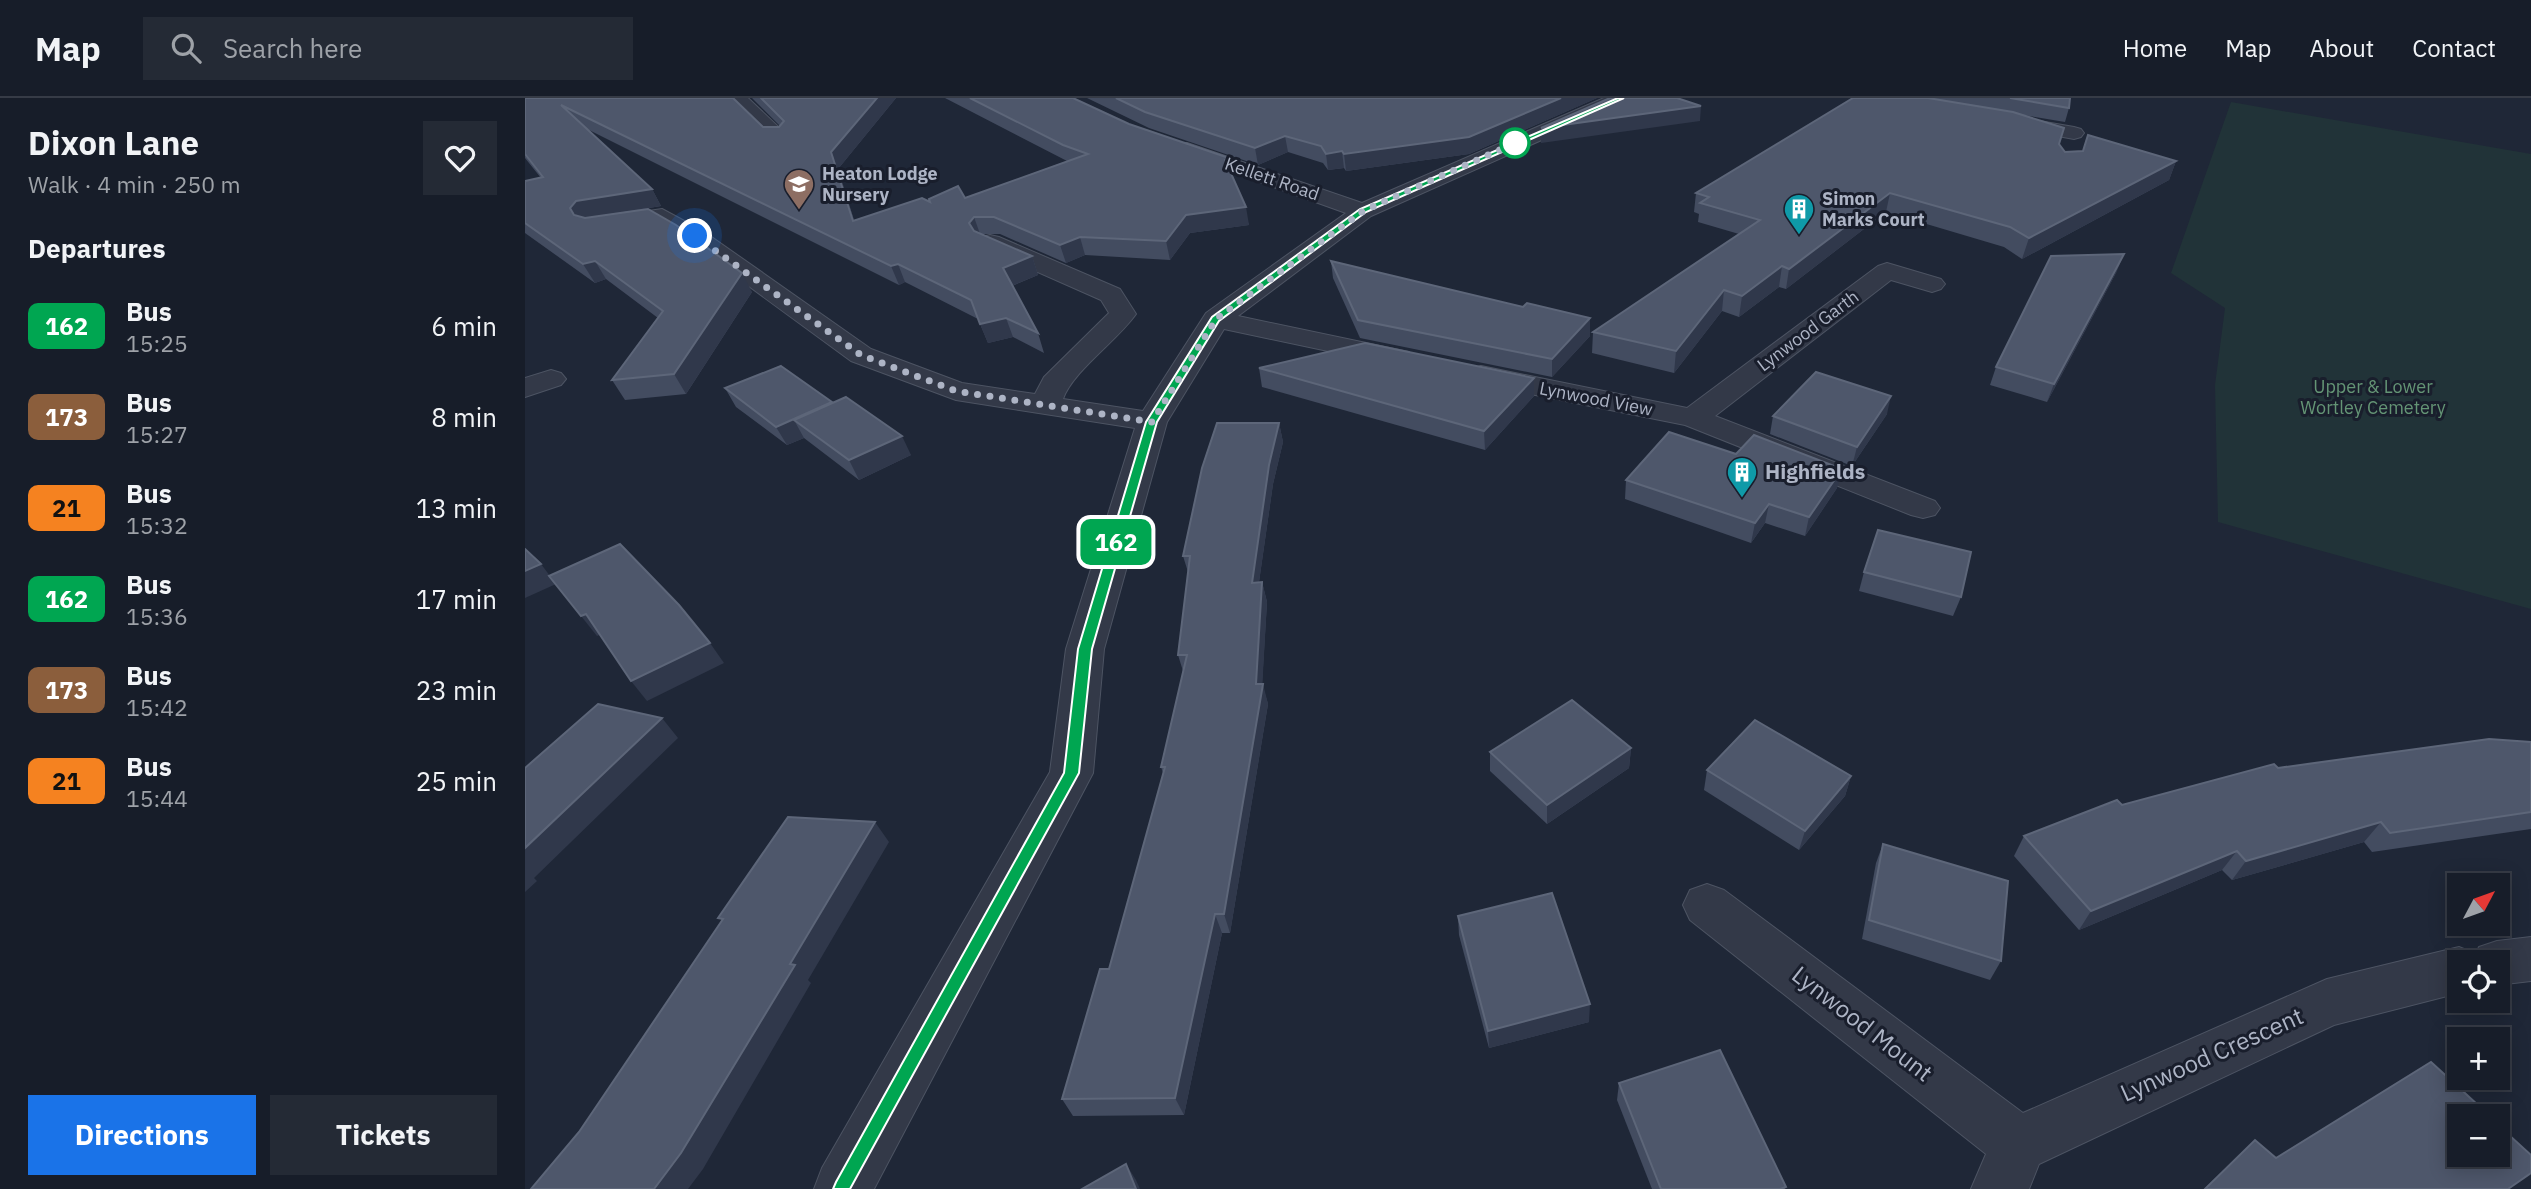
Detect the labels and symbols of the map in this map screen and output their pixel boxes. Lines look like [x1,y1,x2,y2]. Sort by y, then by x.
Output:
unlabelled marker [1500,128,1530,158]
street label: Kellett Road [1222,152,1322,205]
place label: Heaton Lodge Nursery [822,162,938,206]
school or university icon: Heaton Lodge Nursery [782,167,816,211]
place label: Simon Marks Court [1822,187,1925,231]
building icon: Simon Marks Court [1782,192,1816,236]
your location [677,218,712,253]
street label: Lynwood Garth [1752,285,1863,376]
park label: Upper & Lower Wortley Cemetery [2300,375,2446,419]
street label: Lynwood View [1537,376,1655,421]
building icon: Highfields [1725,455,1759,499]
place label: Highfields [1765,457,1865,485]
line badge: 162 [1076,519,1156,565]
north arrow [2447,873,2509,936]
street label: Lynwood Mount [1786,958,1939,1088]
street label: Lynwood Crescent [2115,999,2308,1109]

